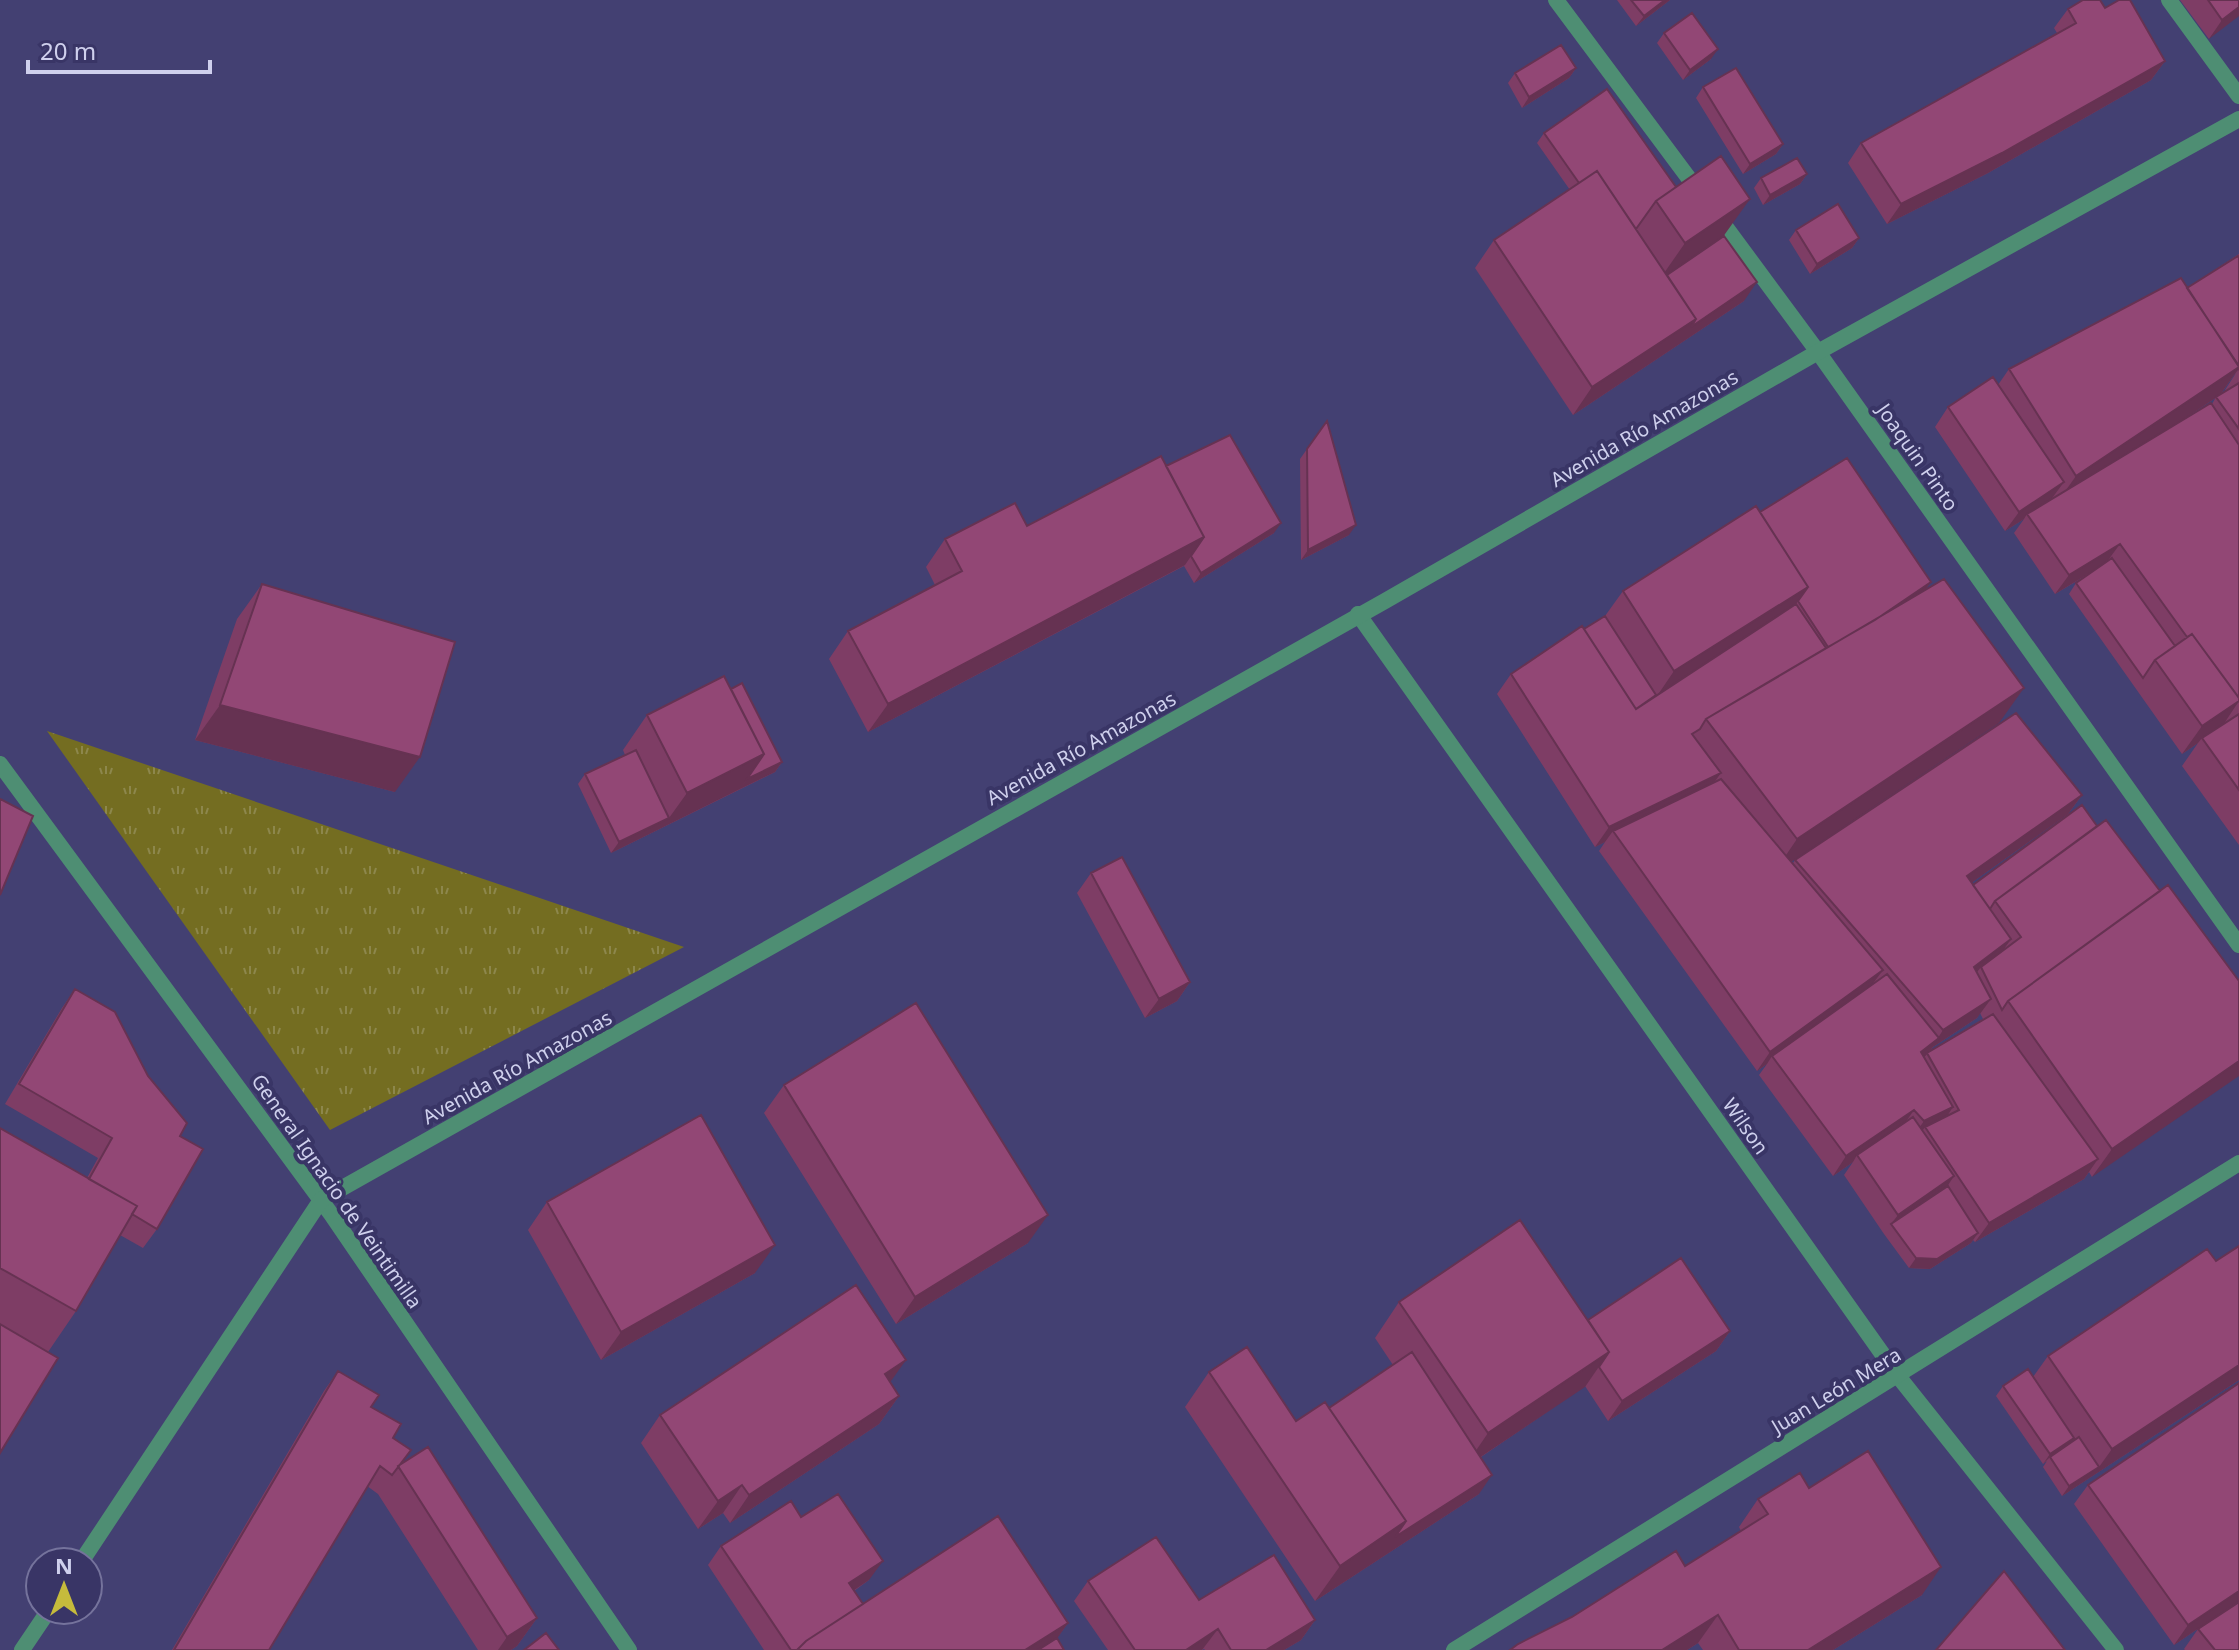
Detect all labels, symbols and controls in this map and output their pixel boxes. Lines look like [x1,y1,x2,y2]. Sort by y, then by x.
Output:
scale bar [28,24,210,74]
text: 20 m [40,34,96,67]
street label: Avenida Río Amazonas [1545,363,1743,493]
street label: Joaquin Pinto [1870,396,1965,516]
street label: Avenida Río Amazonas [981,685,1181,811]
street label: Avenida Río Amazonas [417,1004,617,1130]
street label: General Ignacio de Veintimilla [245,1068,429,1314]
street label: Wilson [1717,1092,1775,1160]
street label: Juan León Mera [1765,1341,1906,1440]
north arrow [24,1546,104,1626]
text: N [55,1550,73,1580]

